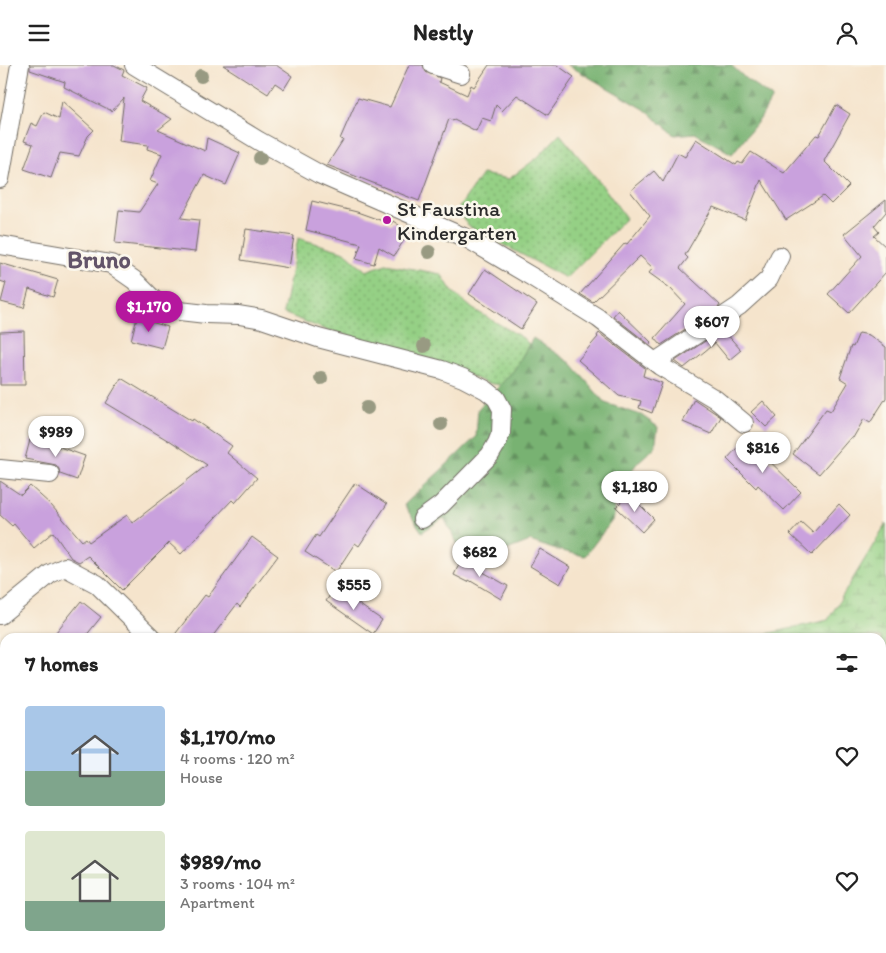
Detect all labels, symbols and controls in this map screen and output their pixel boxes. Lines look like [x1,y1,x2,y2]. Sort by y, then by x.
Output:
icon: menu [25,19,53,47]
text: Nestly [413,19,473,46]
icon: person [833,19,861,47]
place label: St Faustina Kindergarten [397,196,517,245]
marker: St Faustina Kindergarten [381,214,393,226]
district label: Bruno [67,245,131,274]
pin: $1,170 [108,291,190,333]
text: $1,170 [127,297,171,316]
pin: $607 [682,305,742,348]
text: $607 [695,312,729,331]
pin: $989 [26,415,86,458]
text: $989 [39,422,73,441]
pin: $816 [733,431,793,474]
text: $816 [747,438,779,457]
pin: $1,180 [594,471,676,513]
text: $1,180 [612,477,658,496]
pin: $682 [450,535,510,578]
text: $682 [463,542,497,561]
pin: $555 [324,569,384,611]
text: $555 [337,575,371,594]
icon: filters [833,649,861,677]
text: 7 homes [25,651,99,676]
text: $1,170/mo [180,724,276,749]
icon: home [65,726,125,786]
icon: heart [833,742,861,770]
text: 4 rooms · 120 m² [180,749,295,768]
text: House [180,768,223,787]
text: $989/mo [180,849,261,874]
icon: home [65,851,125,911]
icon: heart [833,867,861,895]
text: 3 rooms · 104 m² [180,874,295,893]
text: Apartment [180,893,255,912]

